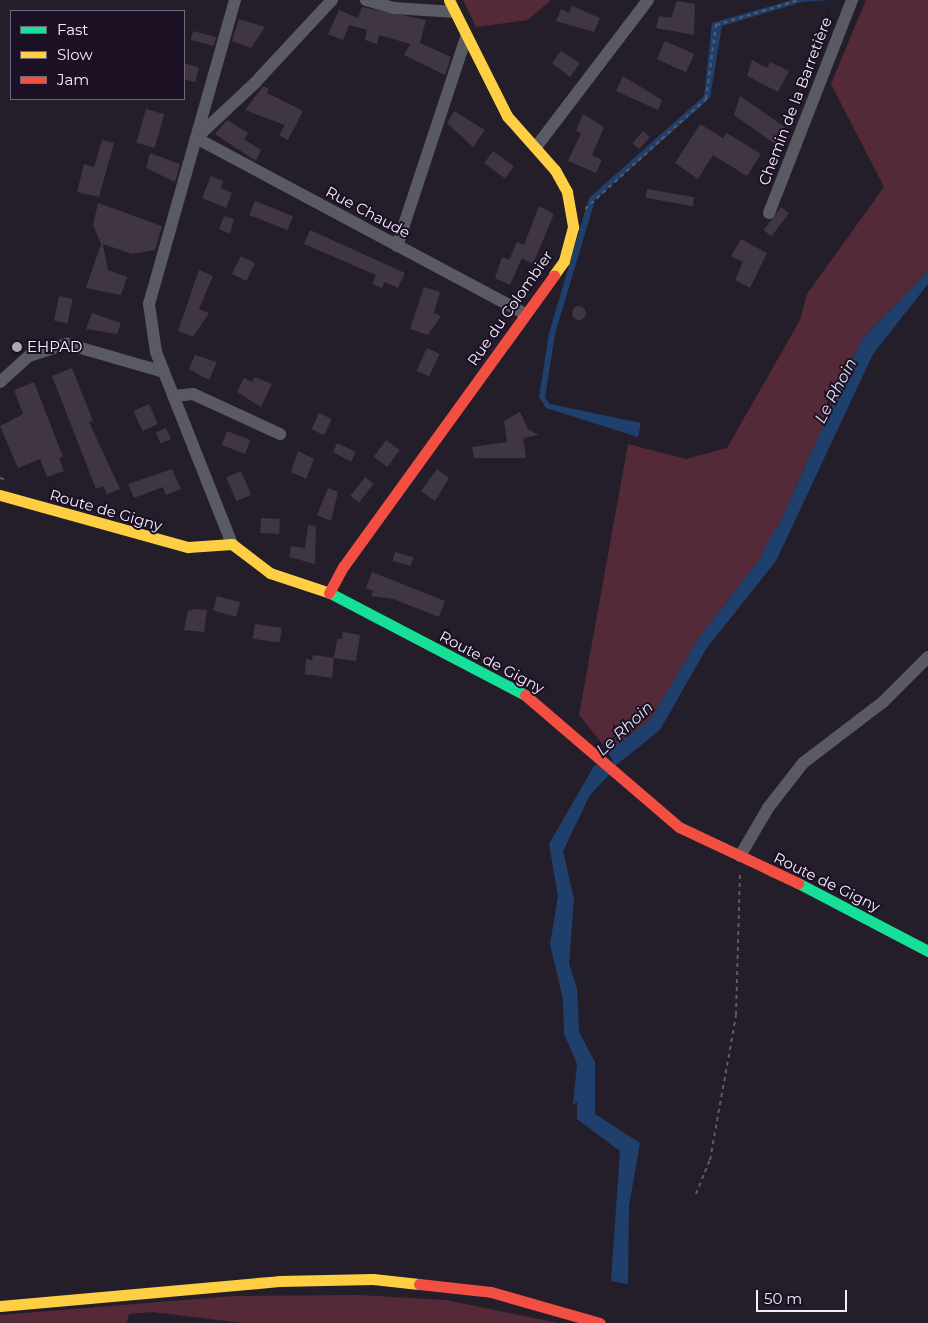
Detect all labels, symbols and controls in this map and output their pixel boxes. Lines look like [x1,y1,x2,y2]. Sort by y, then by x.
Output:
legend [10,10,185,100]
street label: Chemin de la Barretière [755,14,835,188]
text: Fast [57,20,88,39]
text: Slow [57,45,93,64]
text: Jam [57,70,89,89]
street label: Rue Chaude [323,182,413,242]
street label: Rue du Colombier [464,247,556,369]
place label: EHPAD [27,338,82,356]
marker: EHPAD [11,341,23,353]
water label: Le Rhoin [811,355,861,427]
street label: Route de Gigny [48,485,164,535]
street label: Route de Gigny [436,627,548,697]
water label: Le Rhoin [593,698,657,760]
street label: Route de Gigny [771,848,883,916]
scale bar [758,1280,849,1312]
text: 50 m [764,1289,802,1308]

